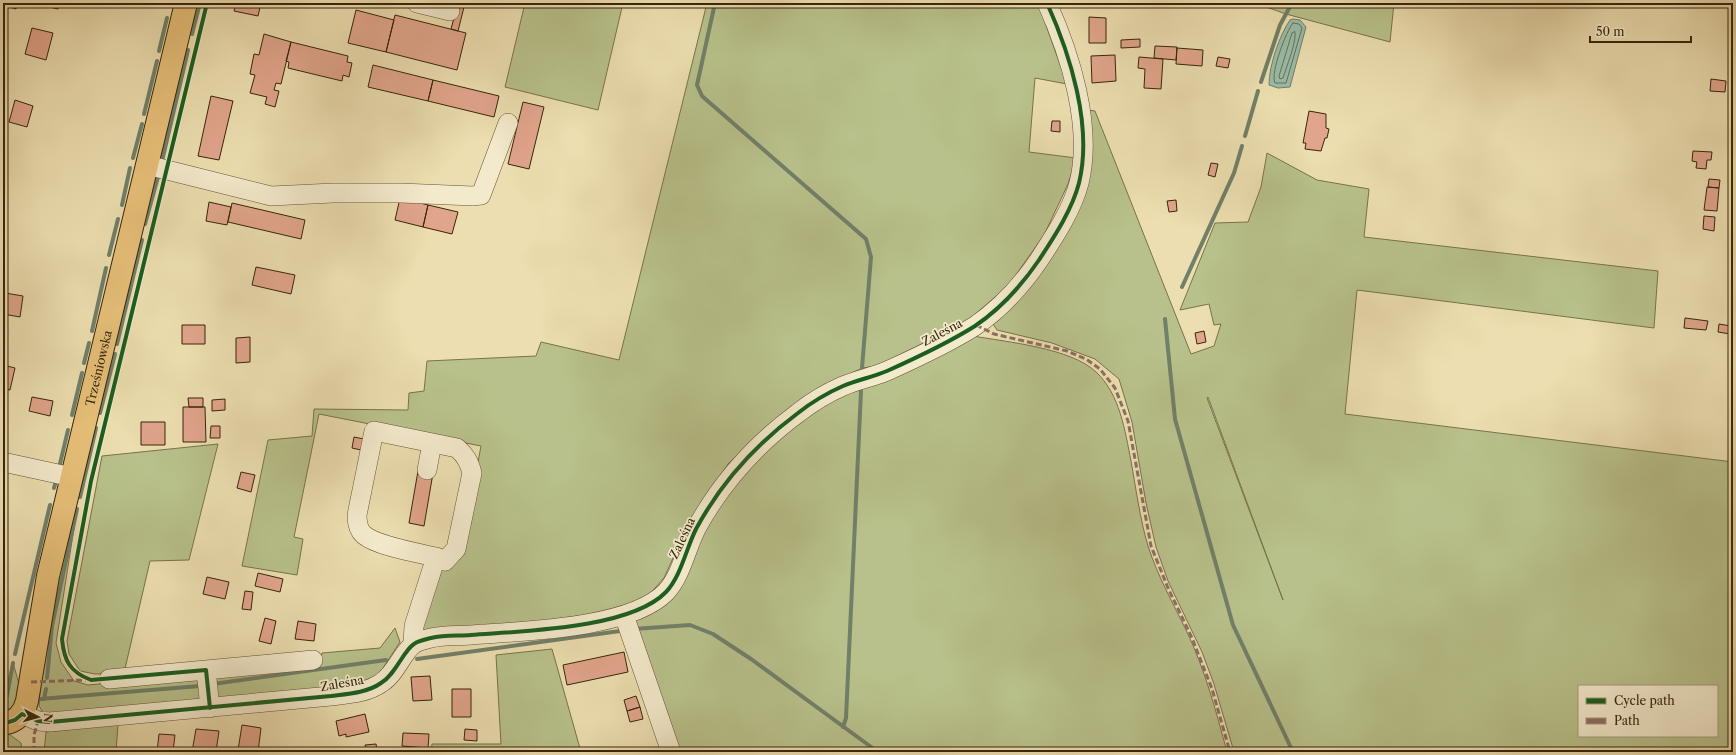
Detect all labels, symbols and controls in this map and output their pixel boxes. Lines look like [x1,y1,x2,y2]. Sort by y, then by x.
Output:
scale bar [1590,18,1691,44]
text: 50 m [1596,24,1625,39]
street label: Zaleśna [919,315,965,349]
street label: Trześniowska [82,328,115,408]
street label: Zaleśna [666,514,698,561]
street label: Zaleśna [319,672,366,694]
legend [1578,685,1718,737]
text: Cycle path [1614,693,1675,708]
north arrow [18,697,58,737]
text: N [40,713,55,724]
text: Path [1614,713,1640,728]

